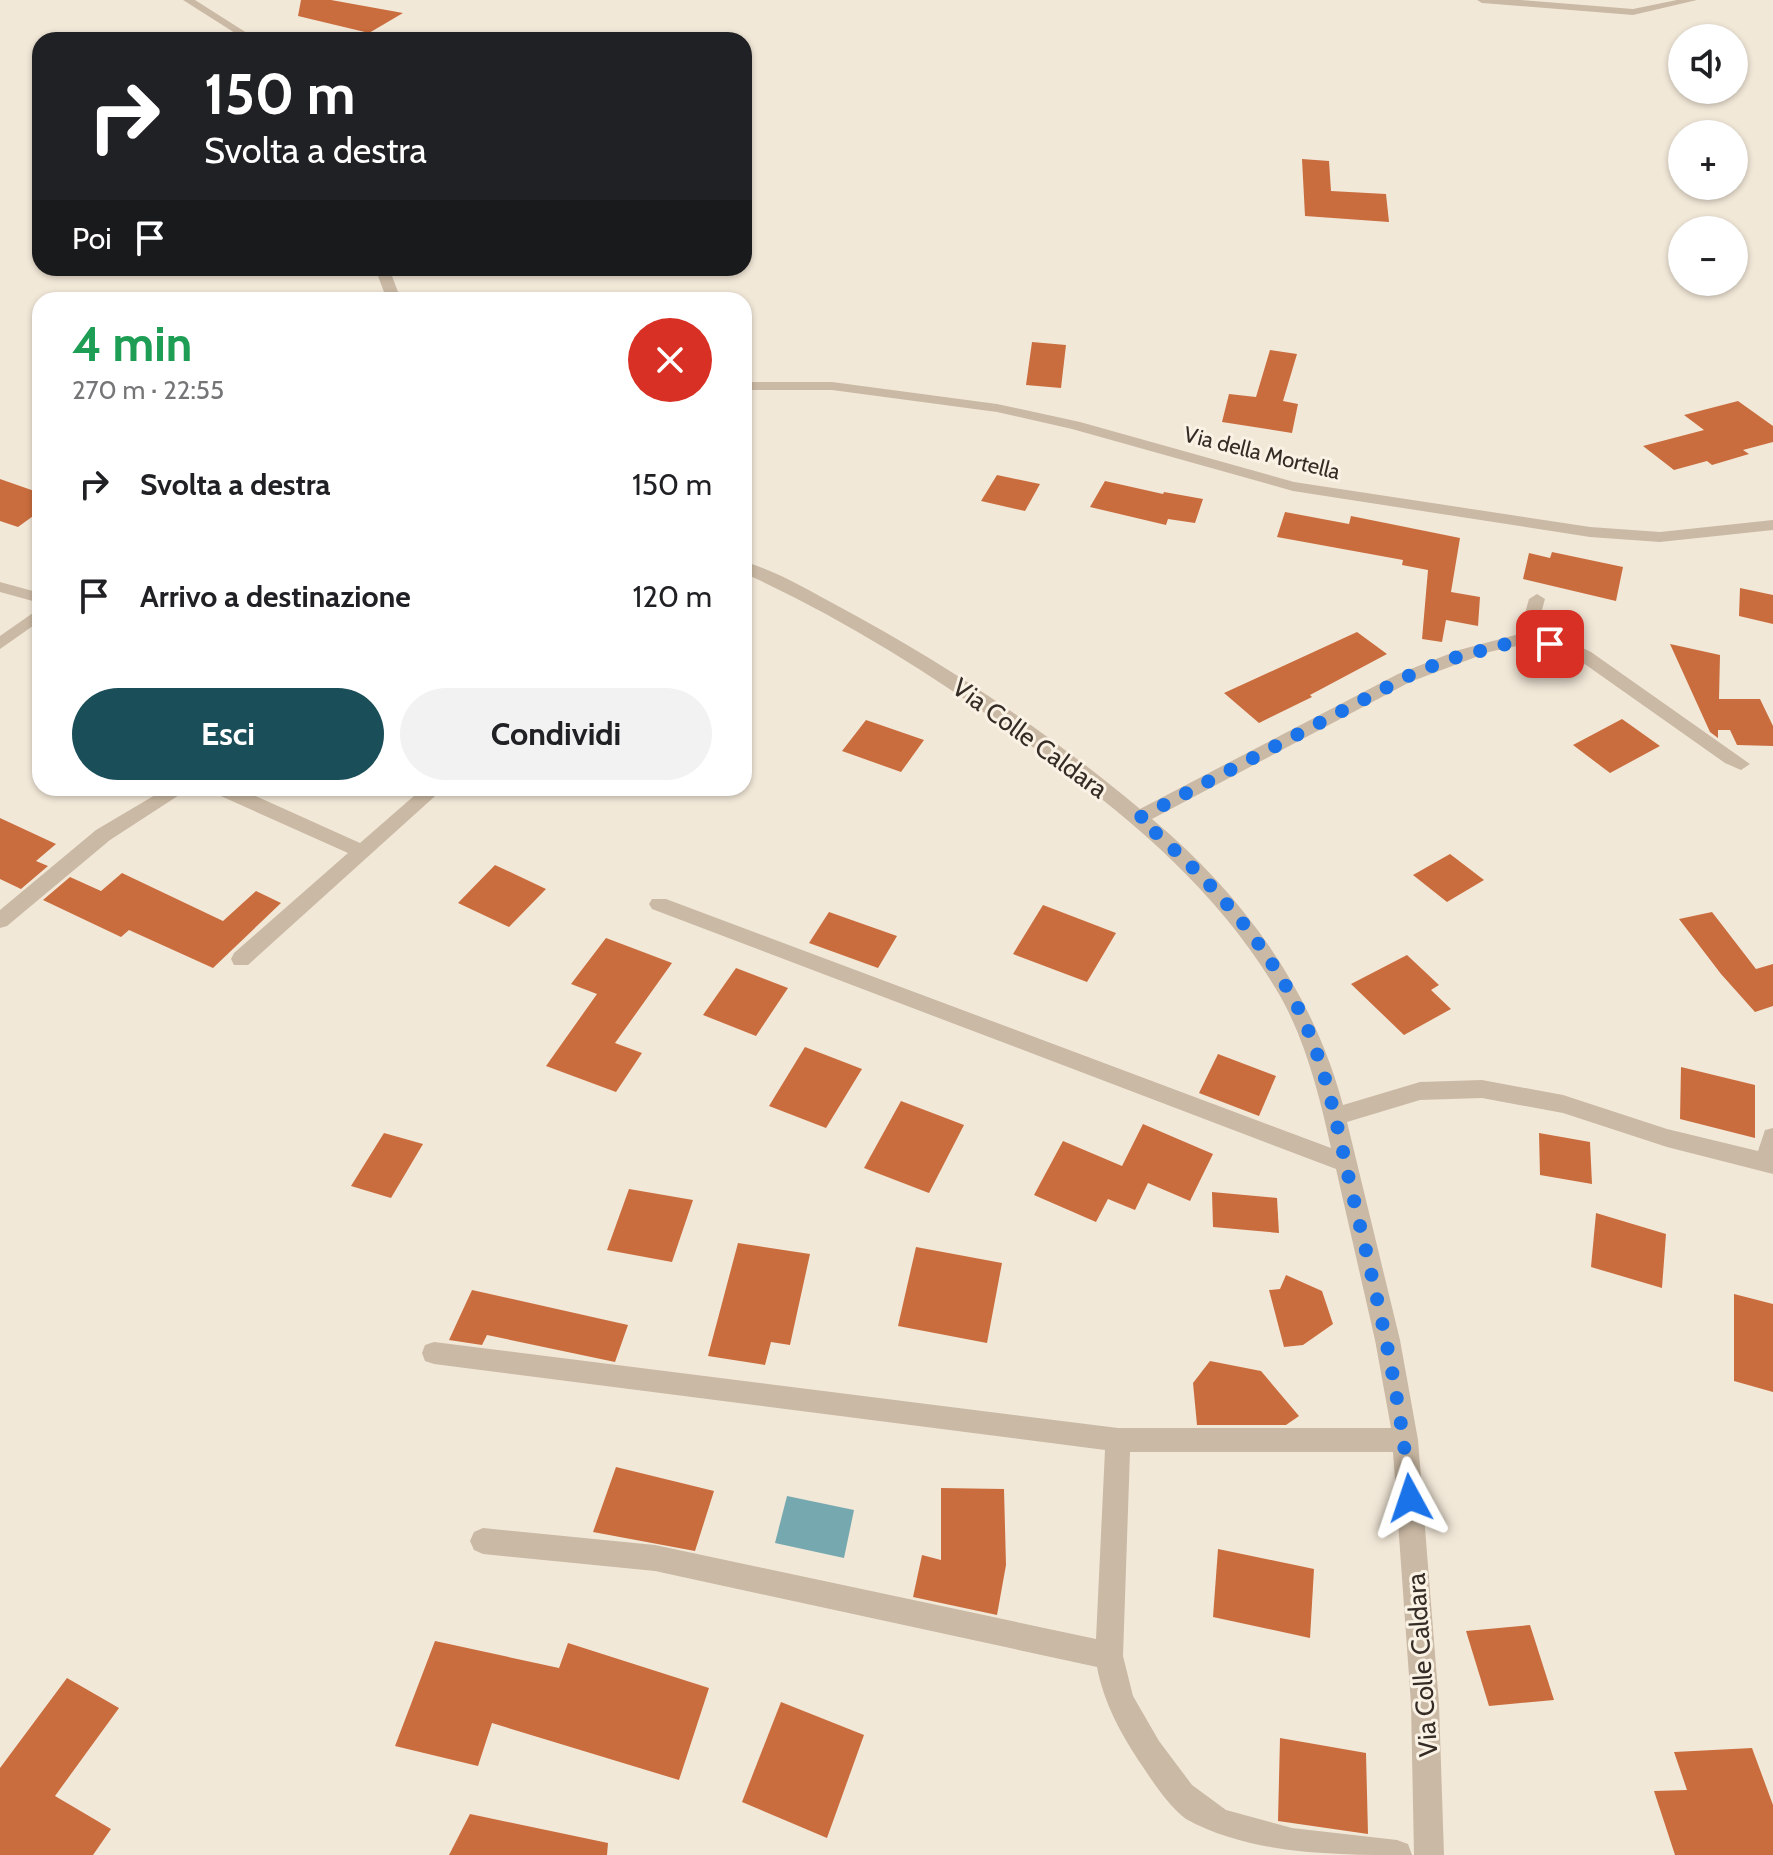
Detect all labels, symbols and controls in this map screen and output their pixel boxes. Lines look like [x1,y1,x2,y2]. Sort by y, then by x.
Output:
map controls [1668,24,1748,296]
button: sound [1668,24,1748,104]
text: 150 m [204,60,356,128]
icon: right [72,64,176,168]
button: + [1668,120,1748,200]
text: Svolta a destra [204,128,427,172]
icon: arrive [128,216,172,260]
button: − [1668,216,1748,296]
text: Poi [72,220,112,257]
text: 4 min [72,315,192,373]
button: close [628,318,712,402]
text: 270 m · 22:55 [72,374,224,406]
street label: Via della Mortella [1181,421,1343,486]
icon: right [72,462,116,506]
text: Svolta a destra [140,466,331,503]
text: 150 m [632,466,712,503]
icon: arrive [72,574,116,618]
text: Arrivo a destinazione [140,578,411,615]
text: 120 m [632,578,712,615]
pin [1516,610,1584,678]
icon: arrive [1528,622,1572,666]
street label: Via Colle Caldara [946,671,1114,805]
button: Esci [72,688,384,780]
button: Condividi [400,688,712,780]
position arrow [1368,1456,1452,1540]
street label: Via Colle Caldara [1400,1572,1444,1758]

